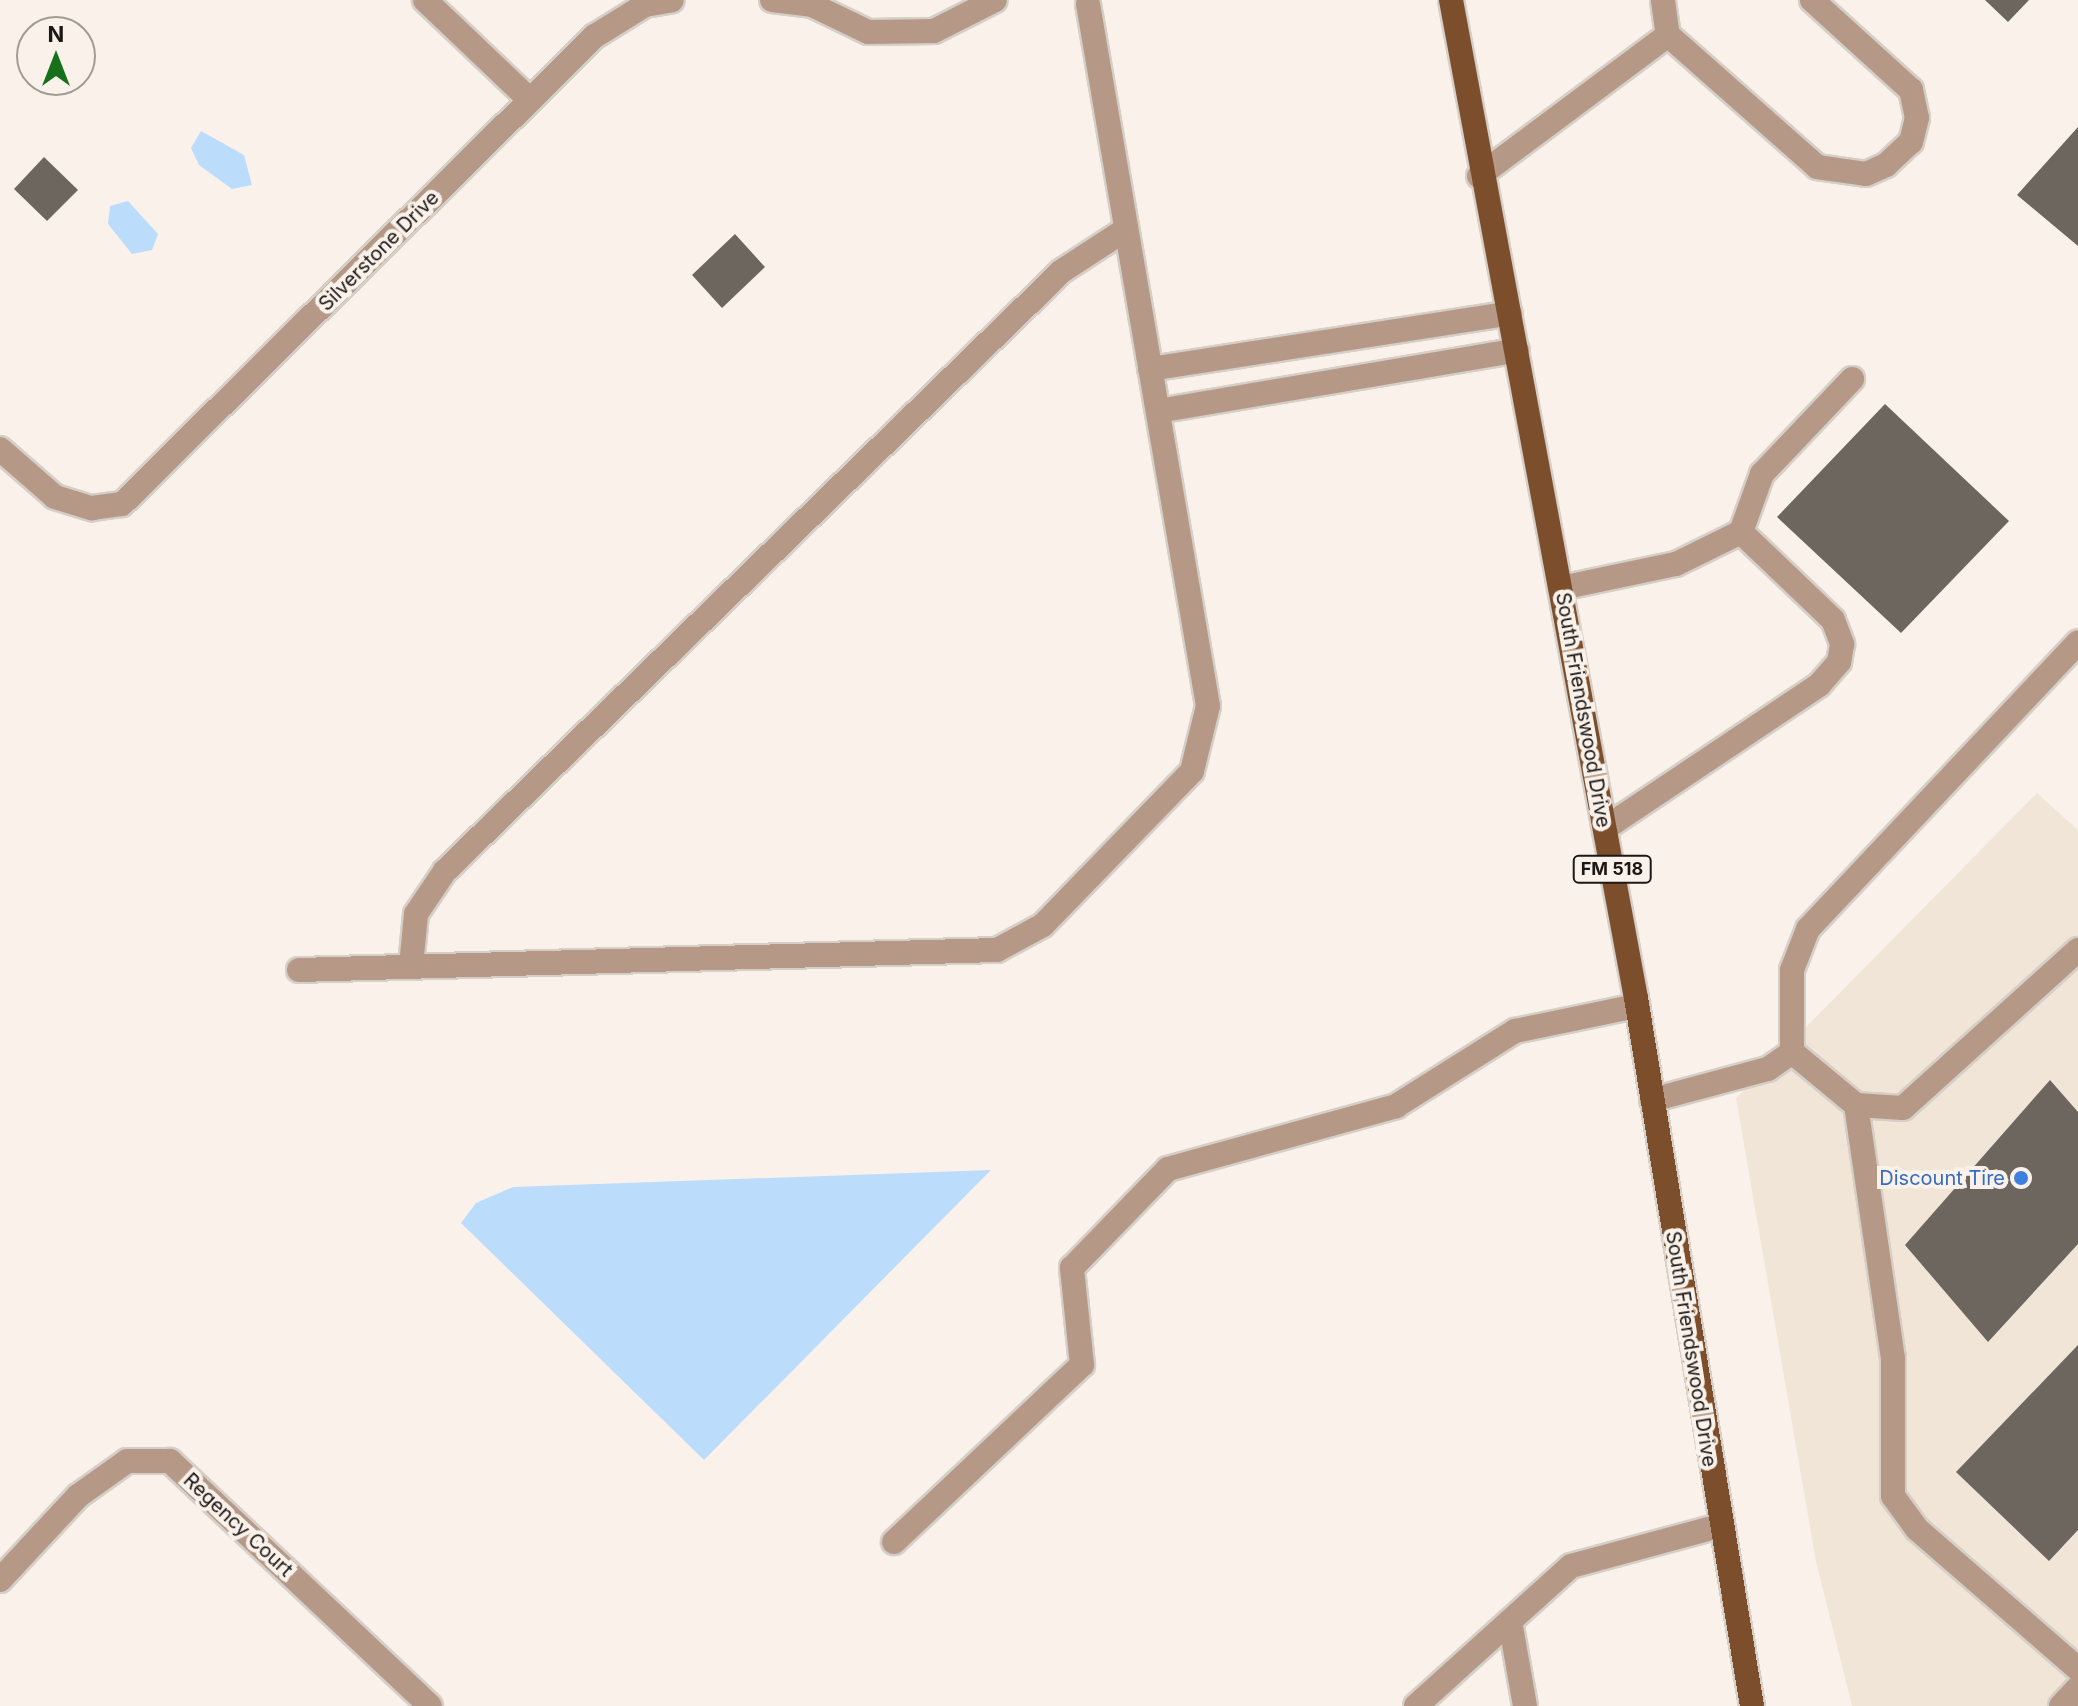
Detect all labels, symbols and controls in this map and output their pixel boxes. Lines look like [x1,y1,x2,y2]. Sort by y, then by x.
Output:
north arrow [16,16,96,96]
text: N [48,21,64,47]
street label: Silverstone Drive [314,186,444,316]
street label: South Friendswood Drive [1550,591,1616,829]
road number: FM 518 [1572,855,1652,883]
place label: Discount Tire [1879,1166,2005,1190]
marker: Discount Tire [2012,1169,2030,1187]
street label: South Friendswood Drive [1661,1229,1721,1469]
street label: Regency Court [178,1468,298,1582]

